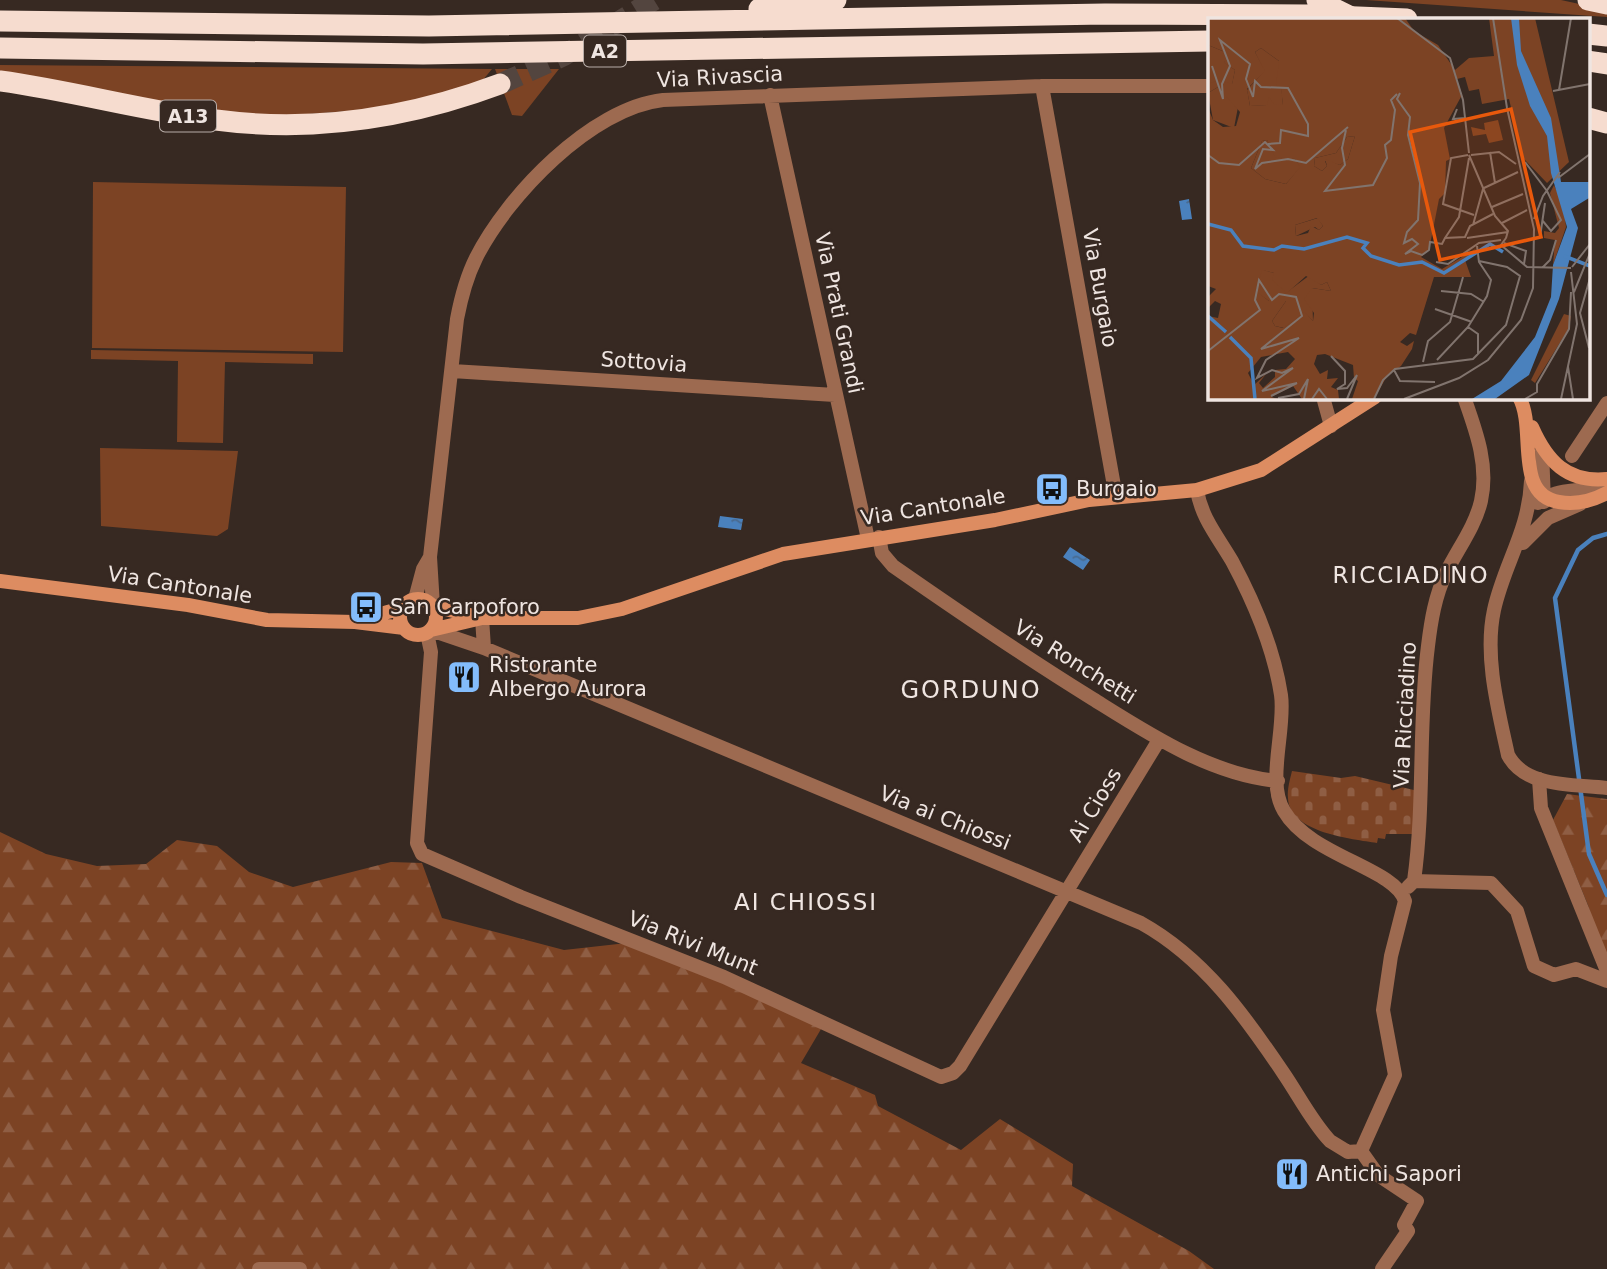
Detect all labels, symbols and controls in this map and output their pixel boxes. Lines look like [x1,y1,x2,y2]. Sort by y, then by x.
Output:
inset map [1208,18,1590,399]
road number: A2 [584,36,626,66]
street label: Via Rivascia [656,62,784,92]
road number: A13 [160,100,216,132]
street label: Via Burgaio [1078,227,1122,349]
street label: Via Prati Grandi [810,230,868,396]
street label: Sottovia [600,347,688,377]
bus stop icon: Burgaio [1033,470,1071,508]
place label: Burgaio [1076,477,1157,501]
street label: Via Cantonale [859,484,1007,530]
street label: Via Cantonale [106,562,254,608]
district label: RICCIADINO [1332,562,1490,588]
bus stop icon: San Carpoforo [347,588,385,626]
place label: San Carpoforo [390,595,540,619]
street label: Via Ronchetti [1010,615,1140,709]
street label: Via Ricciadino [1389,641,1421,789]
place label: Ristorante Albergo Aurora [489,653,647,701]
restaurant icon: Ristorante Albergo Aurora [445,658,483,696]
district label: GORDUNO [900,676,1042,704]
street label: Ai Cioss [1064,764,1126,846]
street label: Via ai Chiossi [876,781,1014,855]
district label: AI CHIOSSI [734,889,878,915]
street label: Via Rivi Munt [625,906,761,980]
restaurant icon: Antichi Sapori [1273,1155,1311,1193]
place label: Antichi Sapori [1316,1162,1462,1186]

